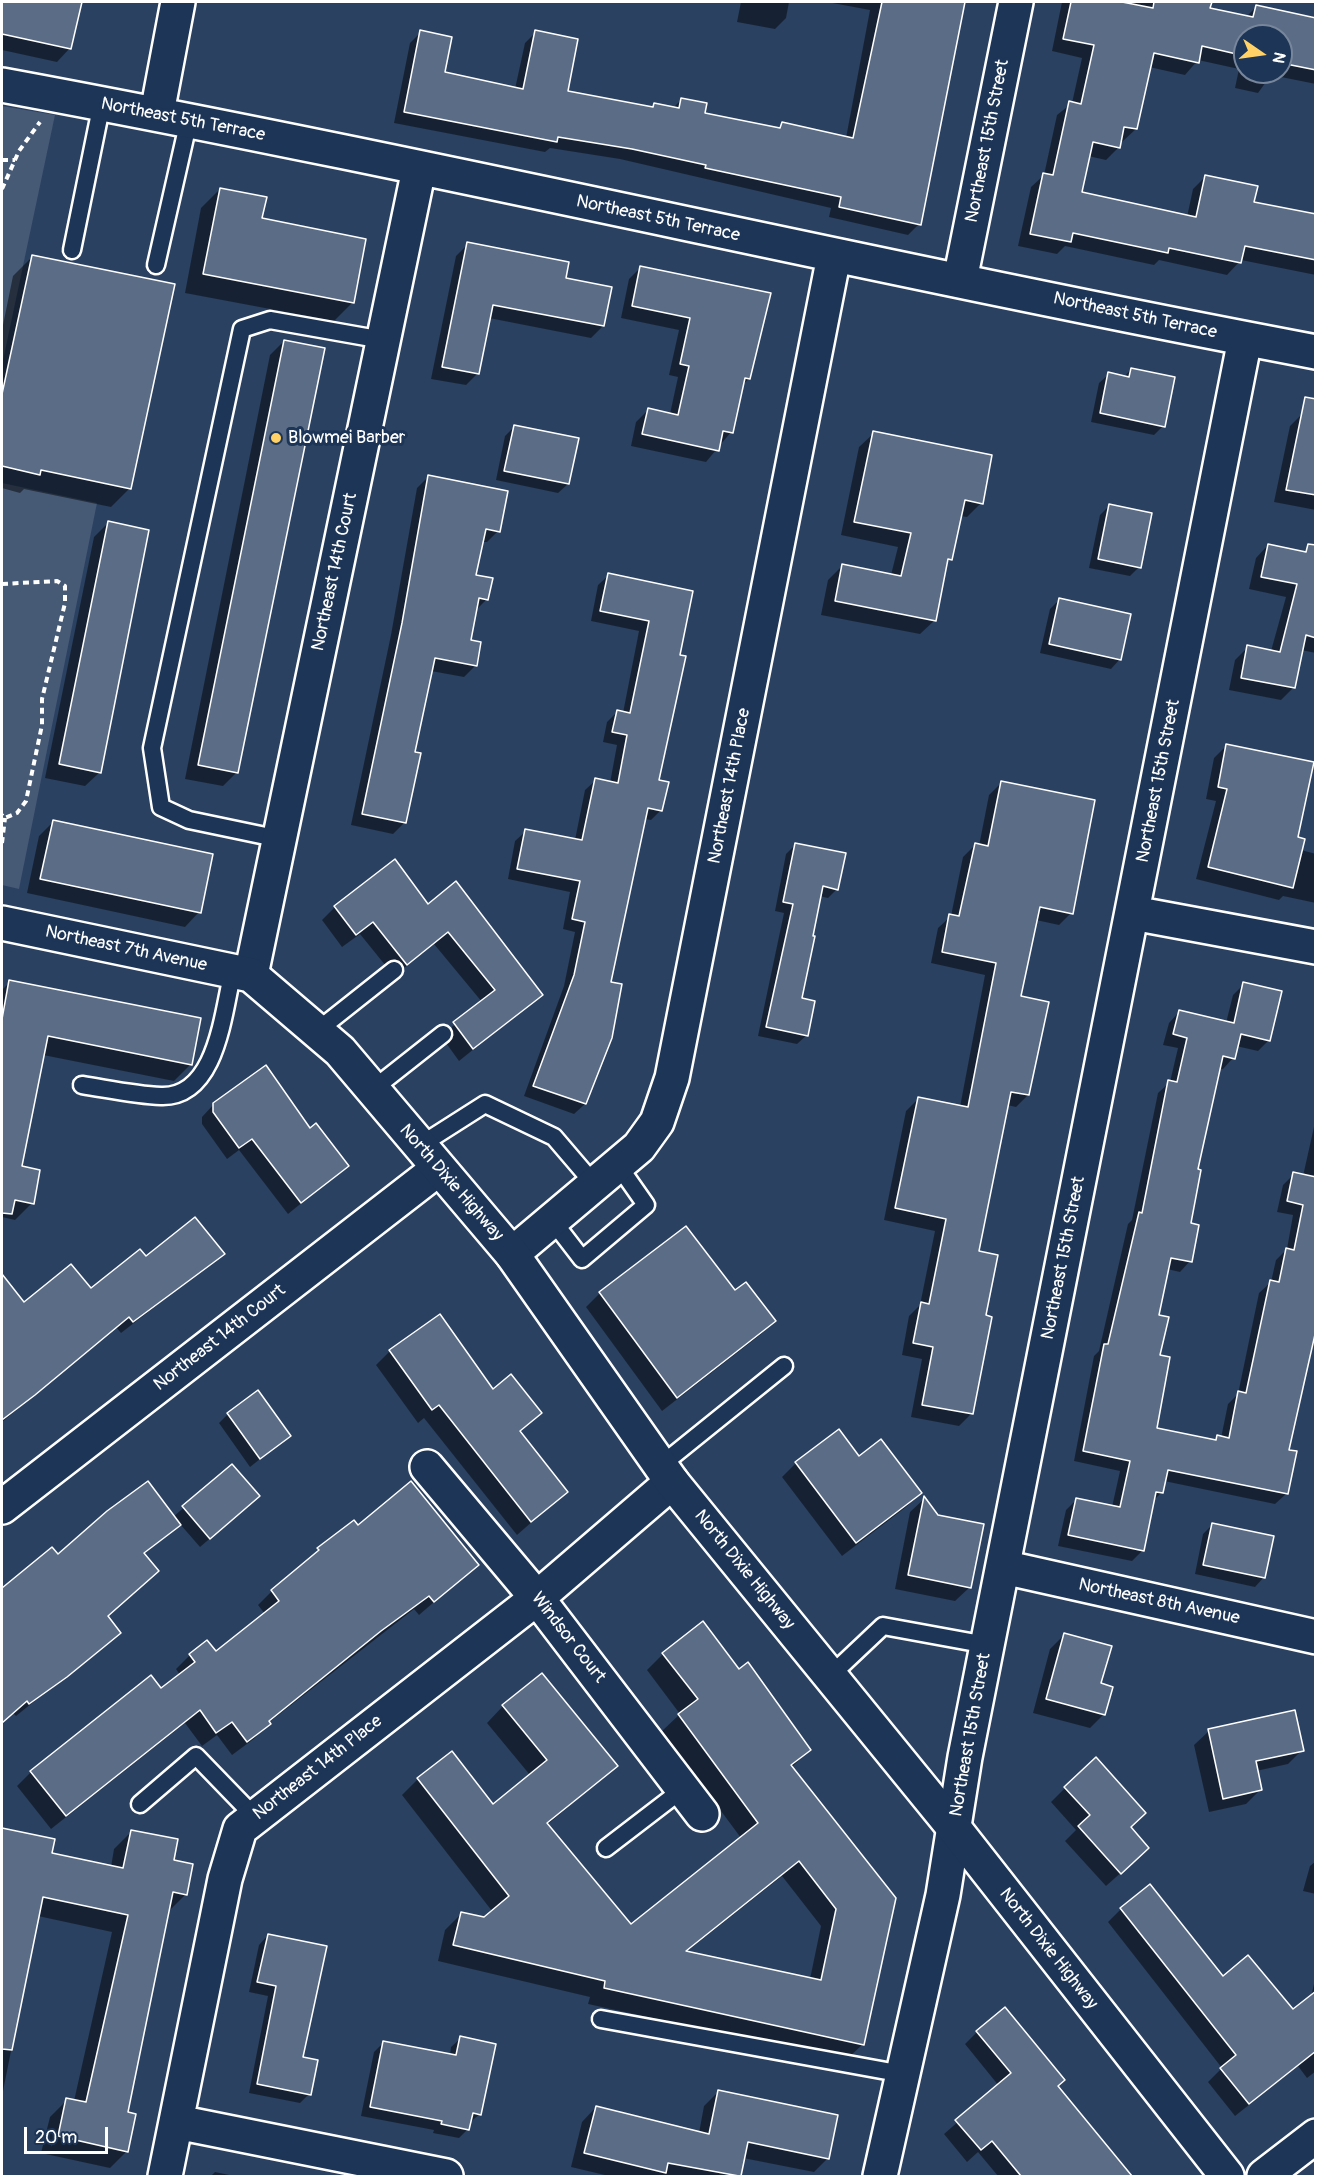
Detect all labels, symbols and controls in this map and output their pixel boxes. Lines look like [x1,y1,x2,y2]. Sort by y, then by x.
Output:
north arrow [1233,24,1293,84]
text: N [1268,50,1290,65]
street label: Northeast 15th Street [962,58,1014,224]
street label: Northeast 5th Terrace [99,93,267,147]
street label: Northeast 5th Terrace [574,191,742,247]
street label: Northeast 5th Terrace [1051,288,1219,344]
place label: Blowmei Barber [288,427,405,449]
marker: Blowmei Barber [269,431,283,445]
street label: Northeast 14th Court [308,491,362,653]
street label: Northeast 15th Street [1133,698,1185,864]
street label: Northeast 14th Place [704,706,756,866]
street label: Northeast 7th Avenue [43,921,209,977]
street label: North Dixie Highway [394,1120,508,1246]
street label: Northeast 15th Street [1038,1175,1090,1341]
street label: Northeast 14th Court [150,1280,290,1396]
street label: North Dixie Highway [689,1506,799,1634]
street label: Northeast 8th Avenue [1076,1574,1242,1630]
street label: Windsor Court [526,1588,610,1688]
street label: Northeast 15th Street [946,1652,996,1818]
street label: Northeast 14th Place [249,1711,387,1825]
street label: North Dixie Highway [994,1884,1102,2014]
scale bar [27,2115,111,2153]
text: 20 m [35,2126,77,2149]

